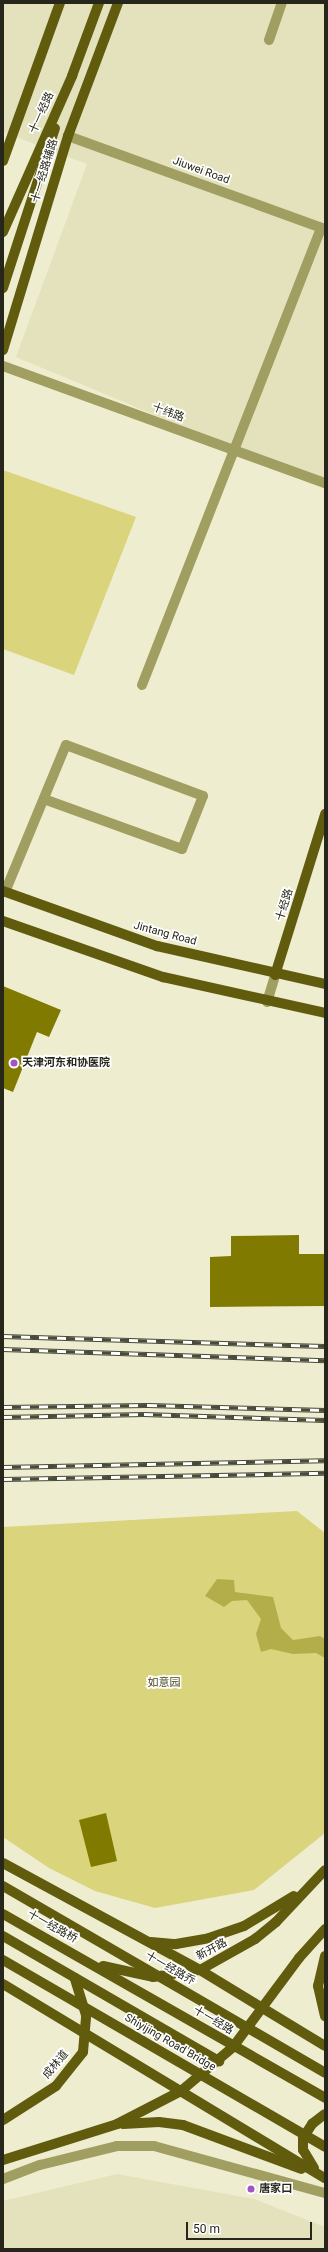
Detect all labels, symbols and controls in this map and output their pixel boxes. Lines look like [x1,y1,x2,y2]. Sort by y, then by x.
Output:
street label: 十一经路 [27,90,57,136]
street label: 十一经路辅路 [29,138,61,204]
street label: Jiuwei Road [171,155,231,187]
street label: 十纬路 [150,401,186,425]
street label: 十经路 [274,887,296,923]
street label: Jintang Road [132,919,198,949]
place label: 天津河东和协医院 [22,1056,110,1070]
marker: 天津河东和协医院 [9,1058,19,1068]
park label: 如意园 [148,1676,180,1690]
street label: 十一经路桥 [25,1908,79,1946]
street label: 新开路 [194,1936,230,1964]
street label: 十一经路乔 [143,1950,197,1988]
street label: 十一经路 [191,2004,235,2038]
street label: Shiyijing Road Bridge [122,2012,218,2074]
street label: 成林道 [40,2048,72,2082]
place label: 唐家口 [259,2182,292,2196]
marker: 唐家口 [246,2184,256,2194]
scale bar [188,2214,314,2240]
text: 50 m [193,2222,220,2236]

